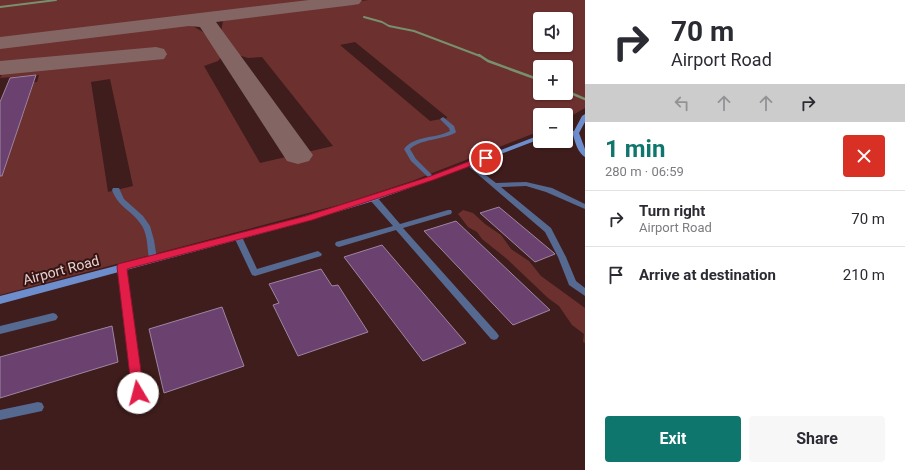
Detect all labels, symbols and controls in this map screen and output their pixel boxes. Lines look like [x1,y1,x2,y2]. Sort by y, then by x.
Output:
map controls [533,12,573,148]
button: sound [533,12,573,52]
text: 70 m [671,15,734,48]
icon: right [605,16,657,68]
text: Airport Road [671,49,772,70]
button: + [533,60,573,100]
icon: left [671,92,693,114]
icon: ahead [713,92,735,114]
icon: ahead [755,92,777,114]
icon: right [797,92,819,114]
button: − [533,108,573,148]
text: 1 min [605,135,665,163]
button: close [843,135,885,177]
pin [469,141,503,175]
icon: arrive [475,147,497,169]
text: 280 m · 06:59 [605,164,684,179]
text: Turn right [639,202,705,220]
icon: right [605,208,627,230]
text: 70 m [851,210,885,228]
text: Airport Road [639,220,712,235]
street label: Airport Road [21,252,101,288]
icon: arrive [605,264,627,286]
text: Arrive at destination [639,266,776,284]
text: 210 m [843,266,885,284]
position arrow [117,372,159,414]
button: Exit [605,416,741,462]
button: Share [749,416,885,462]

